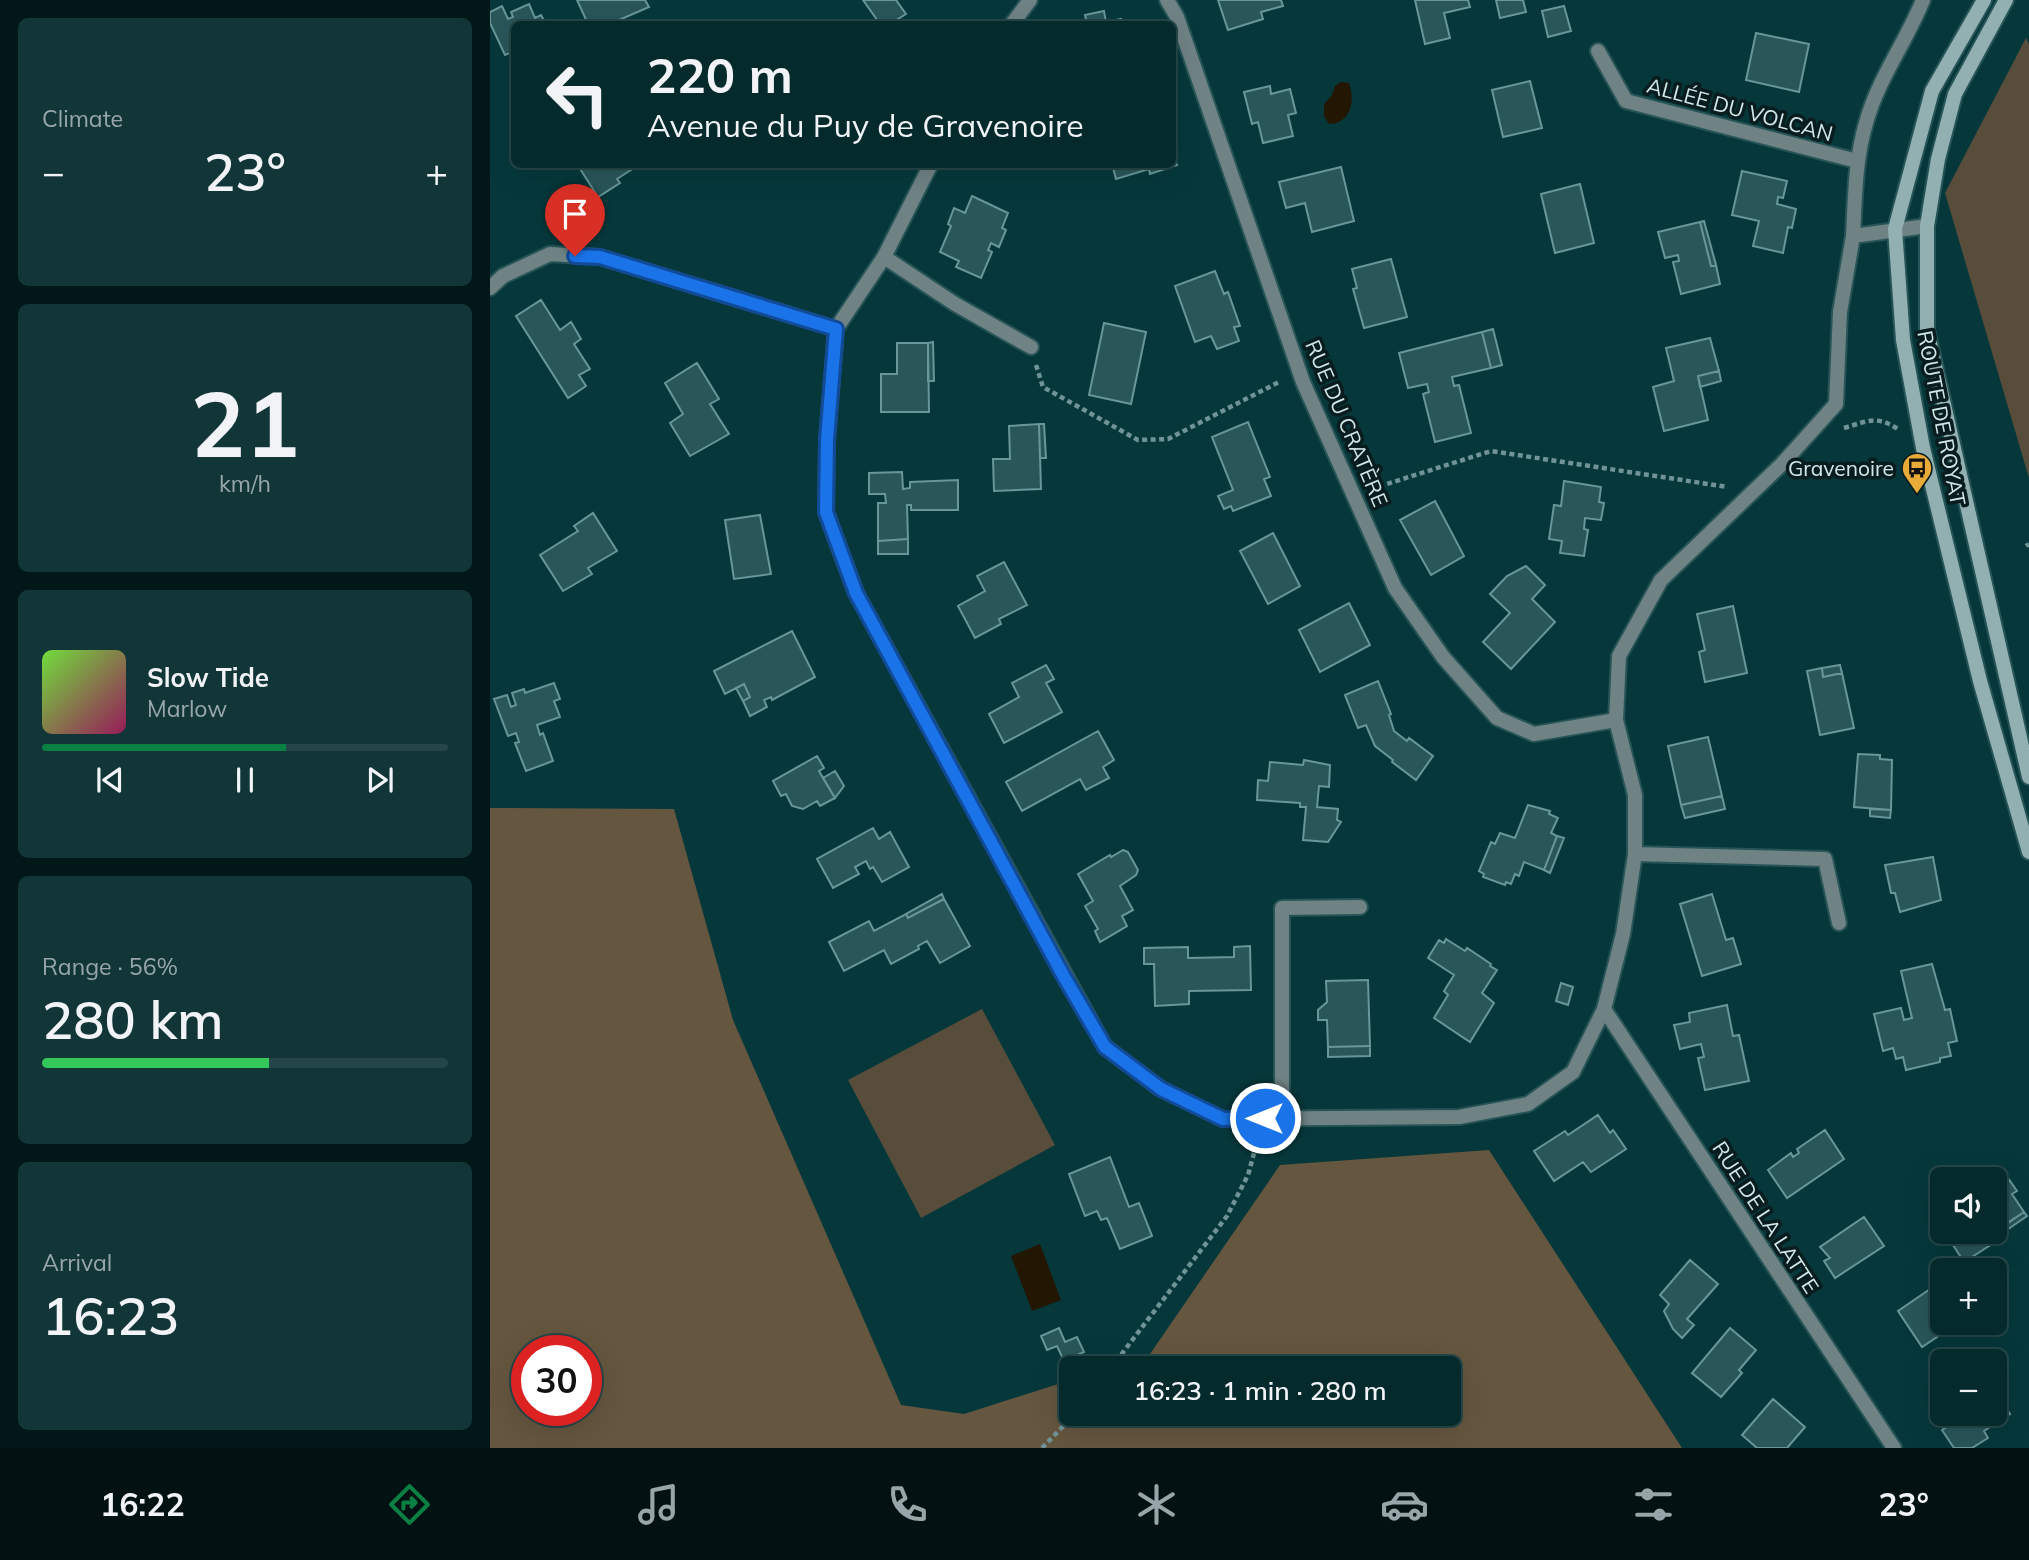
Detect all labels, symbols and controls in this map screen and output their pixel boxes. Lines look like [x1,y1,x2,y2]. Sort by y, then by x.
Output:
text: 220 m [647,44,793,105]
icon: left [532,49,623,140]
street label: ALLÉE DU VOLCAN [1644,72,1836,146]
text: Climate [42,104,123,133]
text: Avenue du Puy de Gravenoire [647,105,1084,145]
text: 23° [204,139,286,204]
text: − [42,148,65,196]
text: + [425,148,448,196]
pin [545,184,605,256]
icon: arrive [556,195,594,233]
street label: ROUTE DE ROYAT [1912,328,1972,508]
street label: RUE DU CRATÈRE [1300,336,1394,510]
text: 21 [190,366,300,480]
bus stop icon: Gravenoire [1900,451,1934,495]
place label: Gravenoire [1788,455,1894,481]
text: km/h [219,469,271,498]
text: Slow Tide [147,661,269,694]
text: Marlow [147,694,227,723]
icon: previous [91,761,129,799]
icon: pause [226,761,264,799]
icon: next [361,761,399,799]
text: Range · 56% [42,952,178,981]
text: 280 km [42,987,223,1052]
position arrow [1228,1081,1302,1155]
street label: RUE DE LA LATTE [1707,1136,1825,1298]
map controls [1930,1167,2007,1426]
button: sound [1930,1167,2007,1244]
text: Arrival [42,1248,112,1277]
button: + [1930,1258,2007,1335]
text: 16:23 [42,1283,179,1348]
speed limit sign: 30 [511,1335,602,1426]
button: − [1930,1349,2007,1426]
text: 16:23 · 1 min · 280 m [1133,1374,1387,1407]
icon: directions [385,1480,434,1529]
icon: music [634,1480,683,1529]
icon: phone [883,1480,932,1529]
icon: climate [1132,1480,1181,1529]
icon: car [1380,1480,1429,1529]
icon: filters [1629,1480,1678,1529]
text: 16:22 [100,1484,185,1524]
text: 23° [1878,1484,1929,1524]

